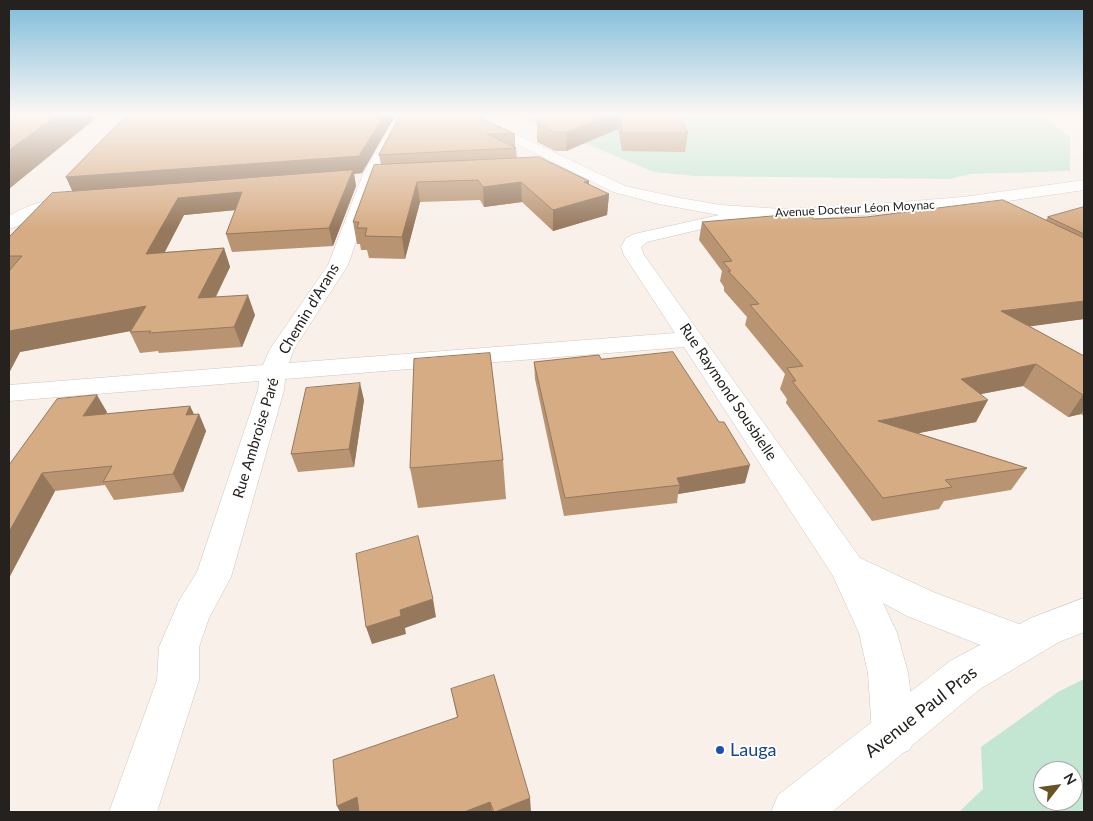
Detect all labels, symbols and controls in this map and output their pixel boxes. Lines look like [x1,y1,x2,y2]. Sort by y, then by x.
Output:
street label: Avenue Docteur Léon Moynac [775,198,935,220]
street label: Chemin d'Arans [275,260,343,358]
street label: Rue Raymond Sousbielle [675,320,781,464]
street label: Rue Ambroise Paré [229,376,283,500]
street label: Avenue Paul Pras [861,662,981,762]
place label: Lauga [730,739,777,761]
marker: Lauga [714,744,726,756]
north arrow [1033,761,1083,811]
text: N [1060,770,1081,788]

